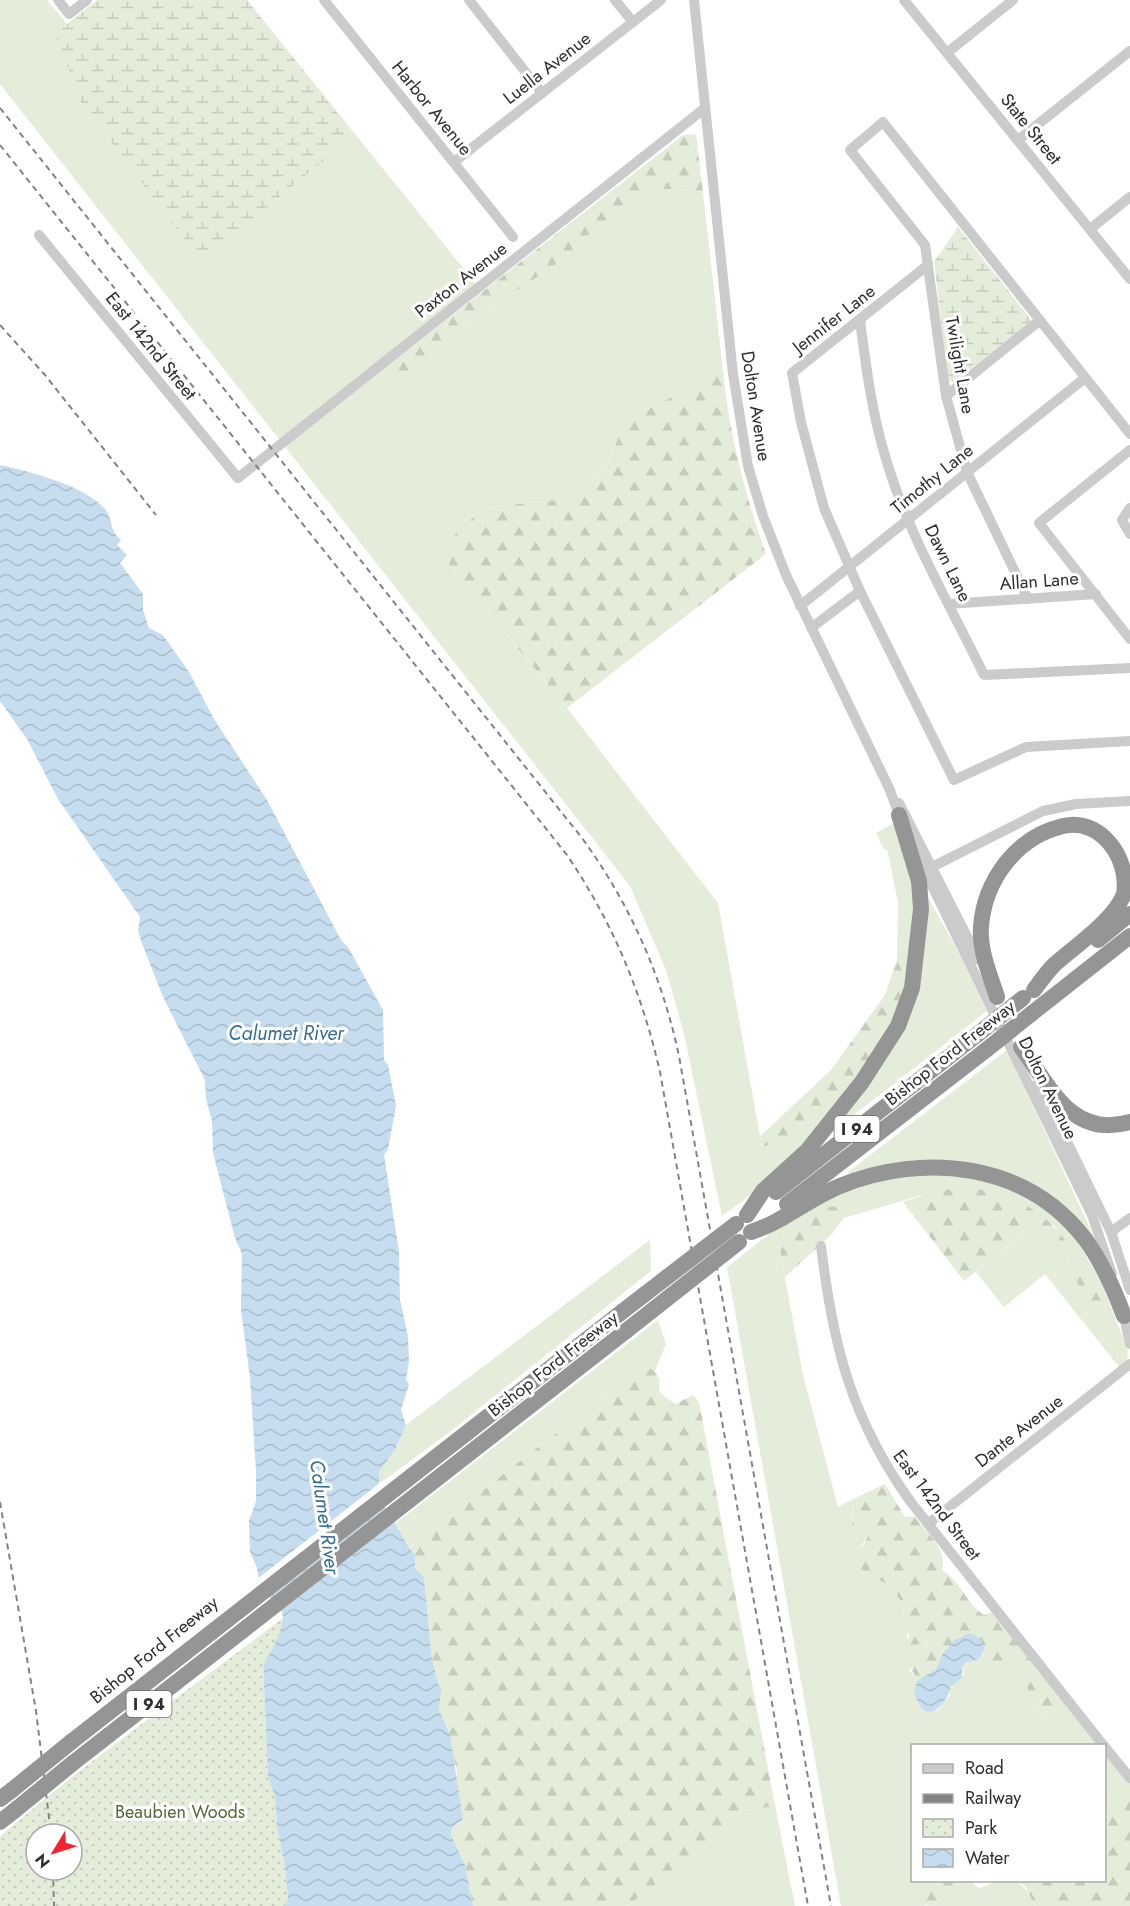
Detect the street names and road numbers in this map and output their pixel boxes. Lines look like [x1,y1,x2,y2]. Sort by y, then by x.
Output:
street label: Luella Avenue [498,25,596,111]
street label: Harbor Avenue [386,55,478,161]
street label: State Street [994,88,1068,171]
street label: Paxton Avenue [409,236,513,324]
street label: Jennifer Lane [786,278,881,361]
street label: East 142nd Street [99,286,203,406]
street label: Twilight Lane [939,314,981,416]
street label: Dolton Avenue [734,349,778,463]
street label: Timothy Lane [885,438,979,520]
street label: Dawn Lane [918,520,978,606]
street label: Allan Lane [999,565,1079,597]
street label: Bishop Ford Freeway [880,994,1021,1112]
street label: Dolton Avenue [1012,1032,1084,1144]
road number: I 94 [834,1116,880,1142]
street label: Bishop Ford Freeway [483,1305,624,1423]
street label: Dante Avenue [969,1388,1069,1474]
street label: East 142nd Street [887,1444,988,1566]
street label: Bishop Ford Freeway [84,1590,224,1710]
road number: I 94 [126,1691,172,1717]

